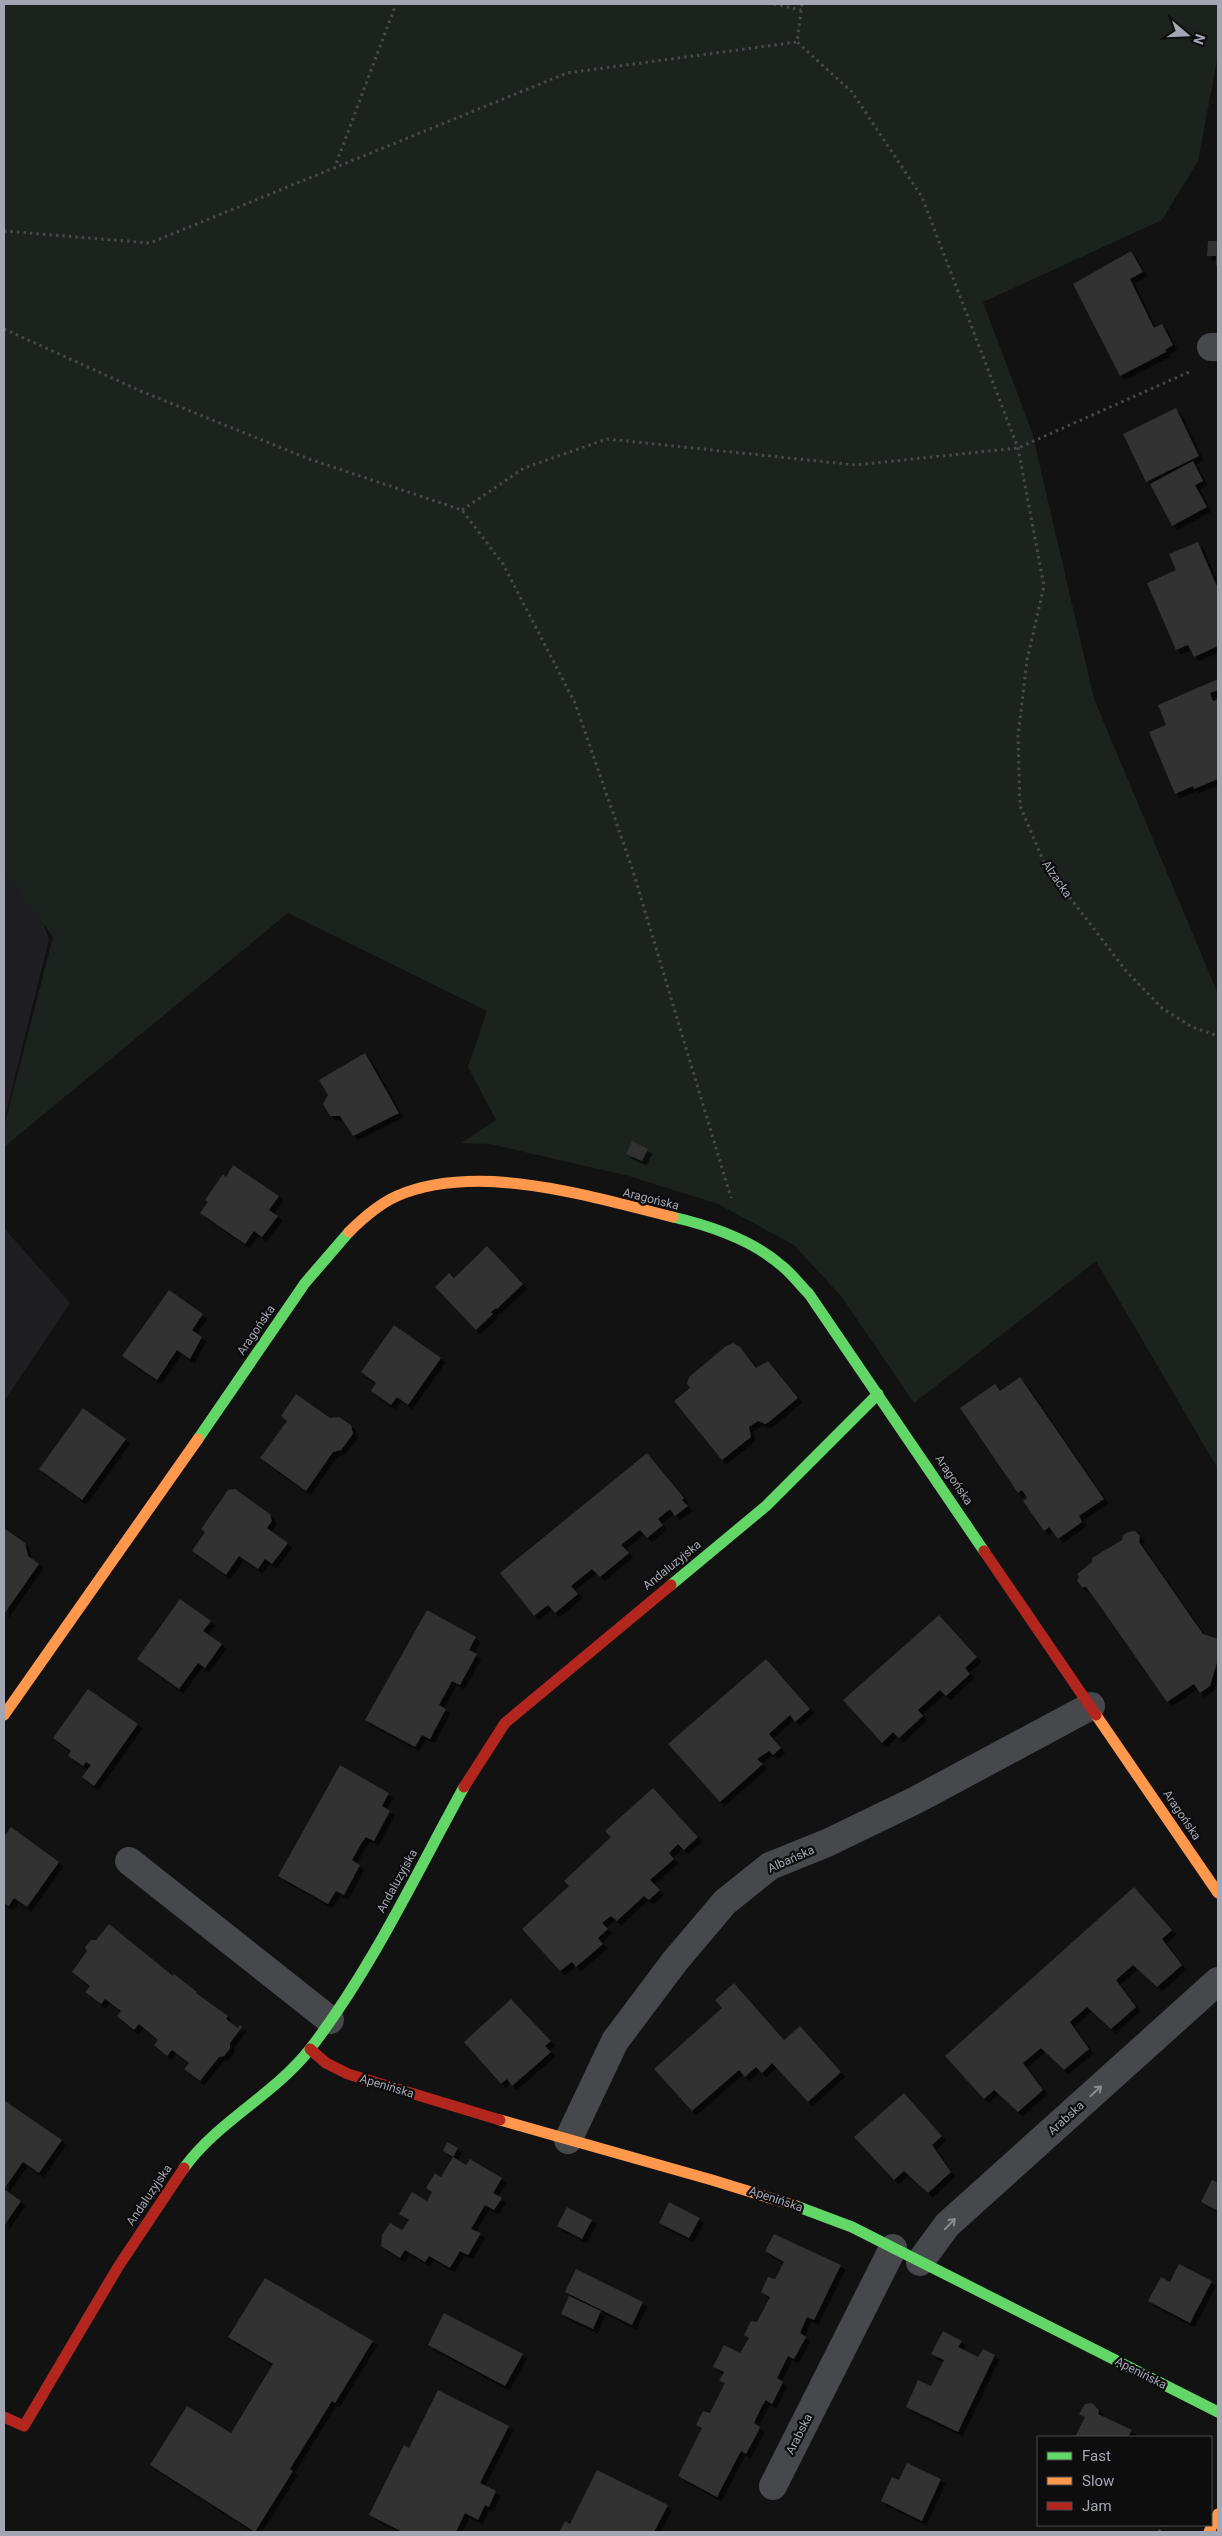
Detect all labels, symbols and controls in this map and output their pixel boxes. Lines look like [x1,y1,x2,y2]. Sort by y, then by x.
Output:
north arrow [1162,10,1212,60]
text: N [1190,32,1208,47]
street label: Alzacka [1039,858,1075,900]
street label: Aragońska [622,1185,680,1213]
street label: Aragońska [234,1302,278,1358]
street label: Aragońska [932,1452,976,1508]
street label: Andaluzyjska [640,1537,704,1593]
street label: Aragońska [1160,1787,1204,1843]
street label: Albańska [766,1843,816,1875]
street label: Andaluzyjska [374,1847,420,1915]
street label: Apenińska [358,2071,416,2101]
one-way arrow [1089,2085,1102,2097]
street label: Arabska [1045,2098,1087,2138]
street label: Andaluzyjska [123,2162,175,2228]
street label: Apenińska [747,2183,805,2215]
one-way arrow [944,2217,956,2230]
street label: Apenińska [1113,2354,1169,2392]
street label: Arabska [783,2411,815,2457]
legend [1037,2436,1212,2526]
text: Fast [1082,2447,1111,2465]
text: Slow [1082,2472,1114,2490]
text: Jam [1082,2497,1112,2515]

